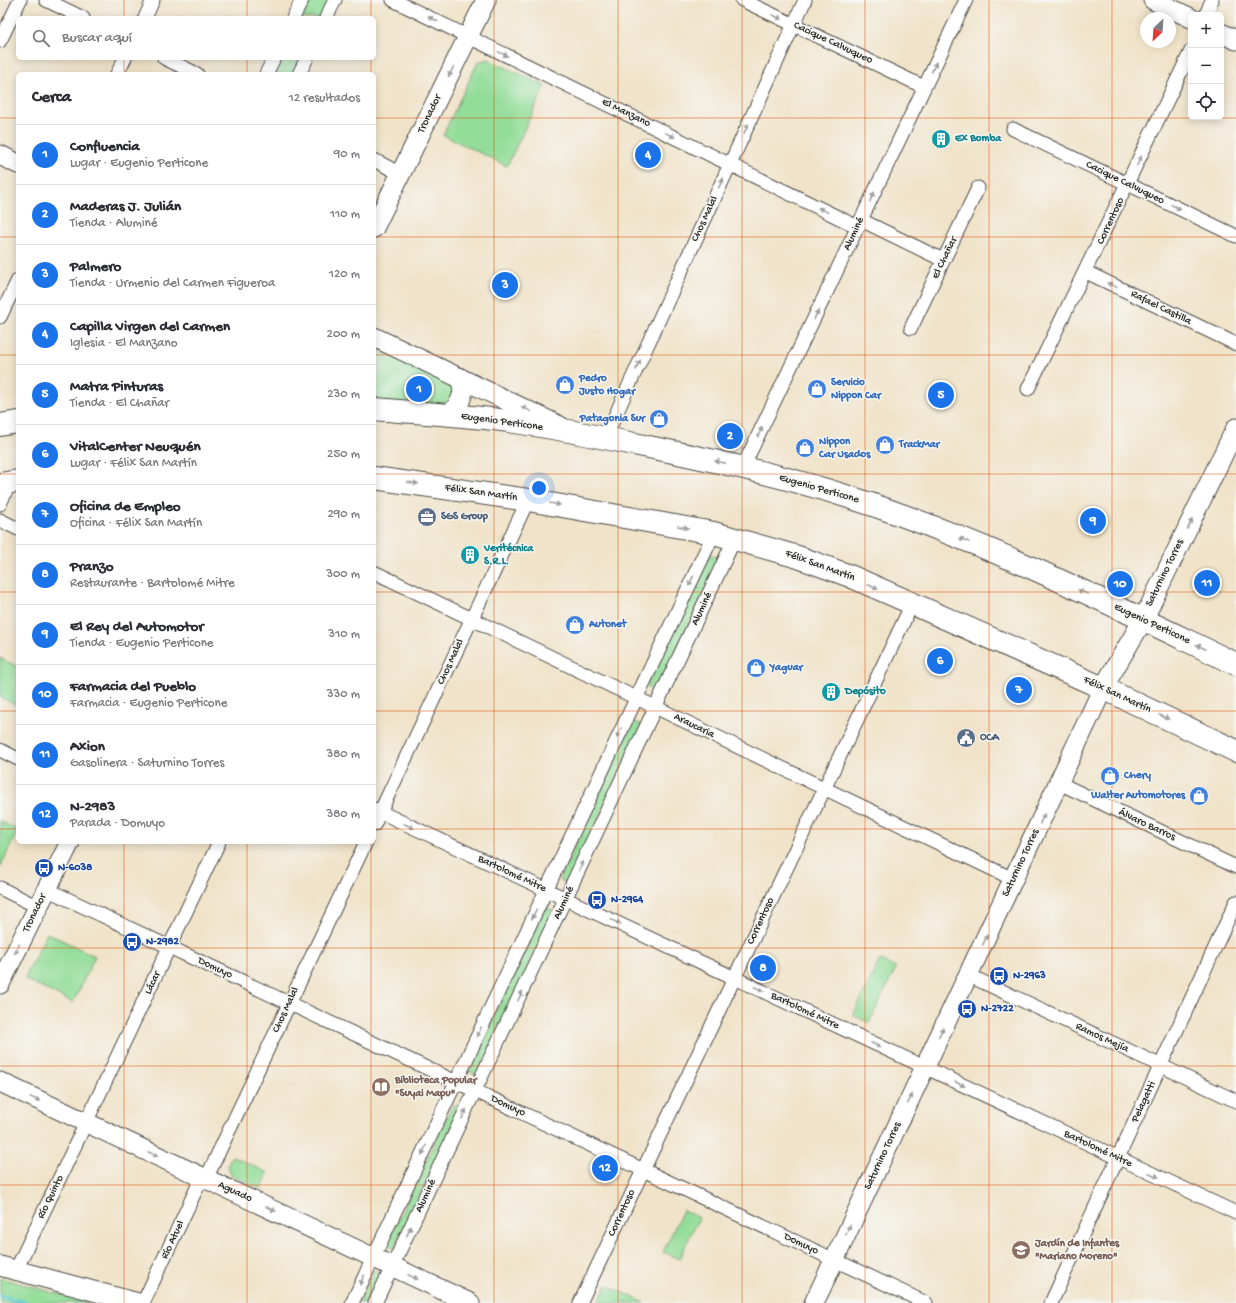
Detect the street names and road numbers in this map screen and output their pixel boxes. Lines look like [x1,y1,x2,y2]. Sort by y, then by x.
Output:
street label: Cacique Calvuqueo [792,19,875,67]
street label: Tronador [415,92,445,136]
street label: El Manzano [600,96,653,130]
street label: Cacique Calvuqueo [1084,159,1166,207]
street label: Chos Malal [689,194,721,244]
street label: Correntoso [1095,195,1127,246]
street label: Aluminé [841,215,867,252]
street label: El Chañar [930,234,961,281]
street label: Rafael Castilla [1129,287,1195,328]
street label: Eugenio Perticone [460,410,544,434]
street label: Eugenio Perticone [778,472,861,506]
street label: Félix San Martín [443,482,519,504]
street label: Saturnino Torres [1144,537,1187,609]
street label: Félix San Martín [783,547,857,584]
street label: Aluminé [689,590,715,627]
street label: Eugenio Perticone [1112,601,1192,647]
street label: Chos Malal [435,637,467,687]
street label: Félix San Martín [1080,674,1153,716]
street label: Araucaria [672,711,717,741]
street label: Álvaro Barros [1117,806,1179,844]
street label: Saturnino Torres [1000,826,1042,899]
street label: Bartolomé Mitre [475,852,548,895]
street label: Aluminé [551,884,577,921]
street label: Tronador [20,891,50,935]
street label: Correntoso [745,895,777,946]
street label: Domuyo [195,954,235,981]
street label: Lácar [143,969,164,996]
street label: Chos Malal [270,985,302,1035]
street label: Bartolomé Mitre [768,989,841,1032]
street label: Ramos Mejía [1074,1021,1131,1056]
street label: Pelagatti [1129,1080,1159,1125]
street label: Domuyo [488,1092,528,1119]
street label: Saturnino Torres [862,1119,904,1192]
street label: Bartolomé Mitre [1061,1127,1134,1170]
street label: Río Quinto [35,1173,67,1221]
street label: Aluminé [413,1177,439,1214]
street label: Aguado [216,1179,254,1205]
street label: Correntoso [606,1187,638,1238]
street label: Río Atuel [159,1218,187,1261]
street label: Domuyo [781,1230,821,1257]

